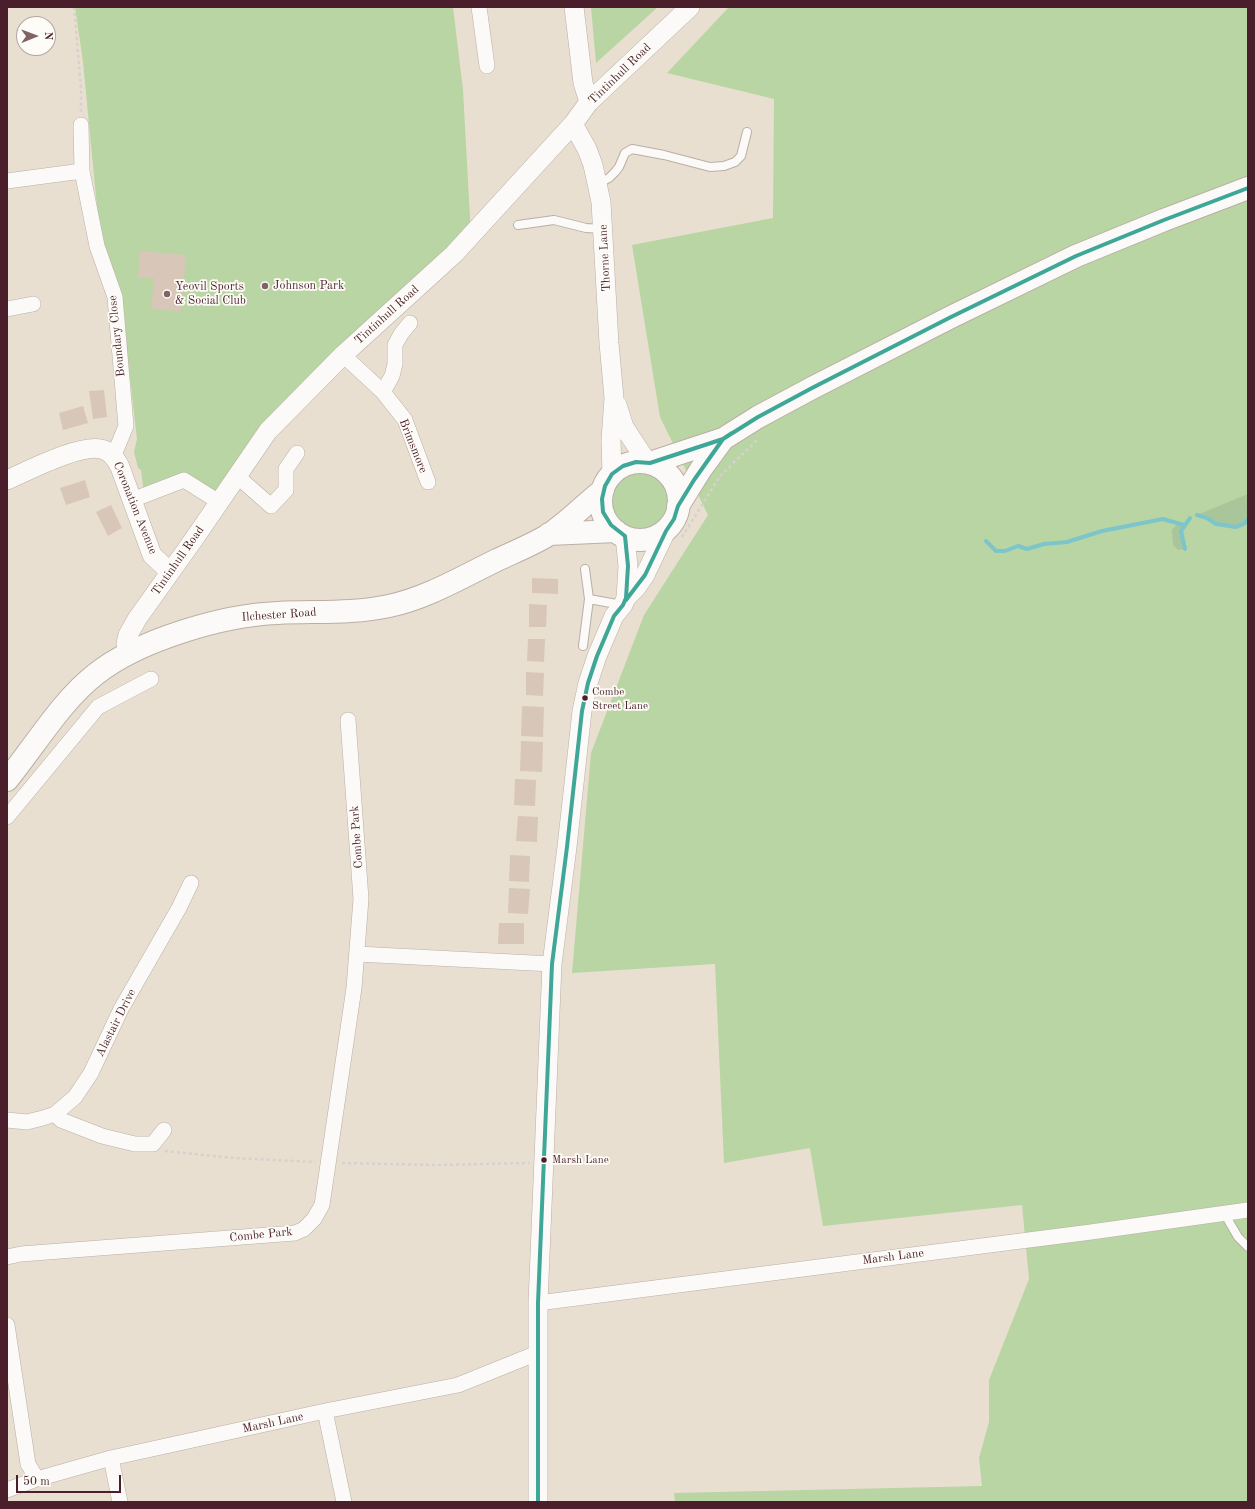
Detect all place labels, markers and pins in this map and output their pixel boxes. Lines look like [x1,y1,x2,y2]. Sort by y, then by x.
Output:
place label: Johnson Park [273,279,344,293]
place label: Yeovil Sports & Social Club [175,280,246,308]
marker: Johnson Park [260,281,270,291]
marker: Yeovil Sports & Social Club [162,289,172,299]
place label: Combe Street Lane [592,685,648,711]
marker: Combe Street Lane [580,693,590,703]
place label: Marsh Lane [552,1153,609,1167]
marker: Marsh Lane [539,1155,549,1165]

